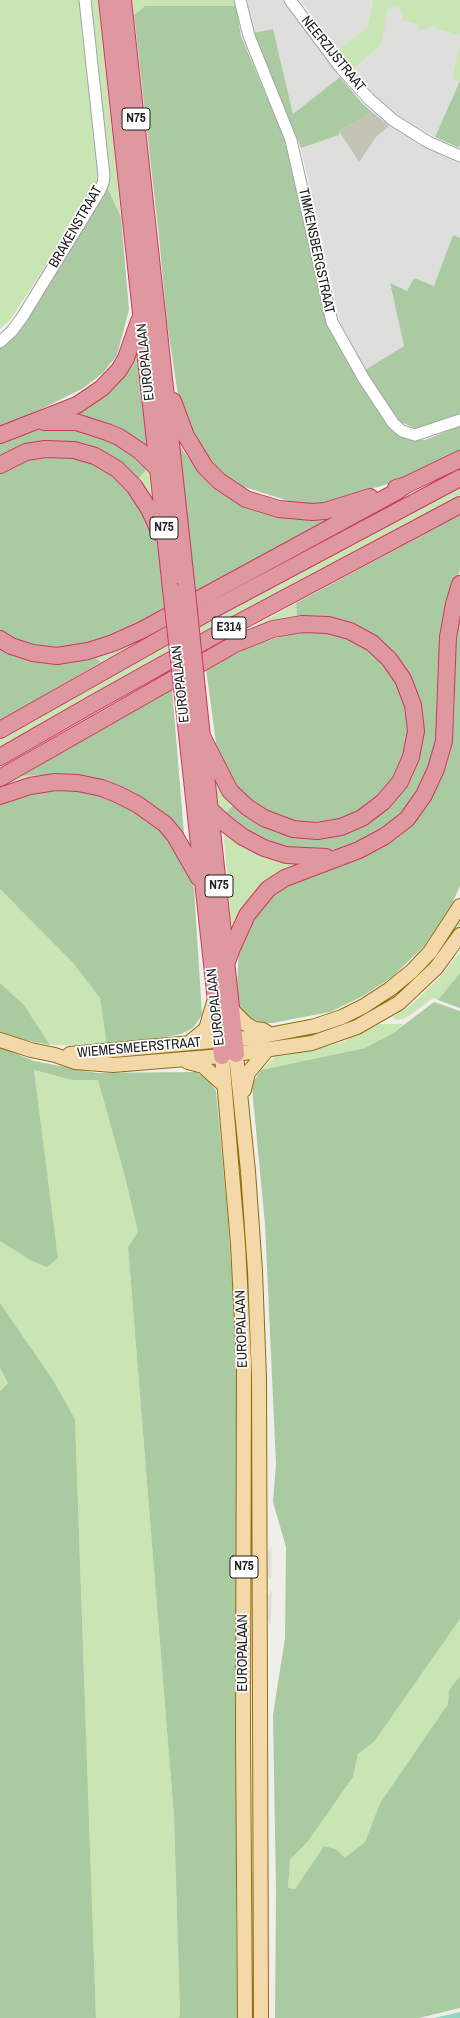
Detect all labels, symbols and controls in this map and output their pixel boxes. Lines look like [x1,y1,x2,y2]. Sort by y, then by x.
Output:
street label: NEERZIJSTRAAT [297,13,369,95]
road number: N75 [122,108,150,130]
street label: BRAKENSTRAAT [46,183,106,271]
street label: TIMKENSBERGSTRAAT [294,187,338,315]
street label: EUROPALAAN [134,323,158,401]
road number: N75 [150,517,178,539]
road number: E314 [212,617,246,639]
street label: EUROPALAAN [169,645,193,723]
road number: N75 [205,875,233,897]
street label: EUROPALAAN [204,968,228,1046]
street label: WIEMESMEERSTRAAT [76,1034,202,1062]
street label: EUROPALAAN [232,1290,252,1368]
road number: N75 [230,1556,258,1578]
street label: EUROPALAAN [235,1614,251,1692]

